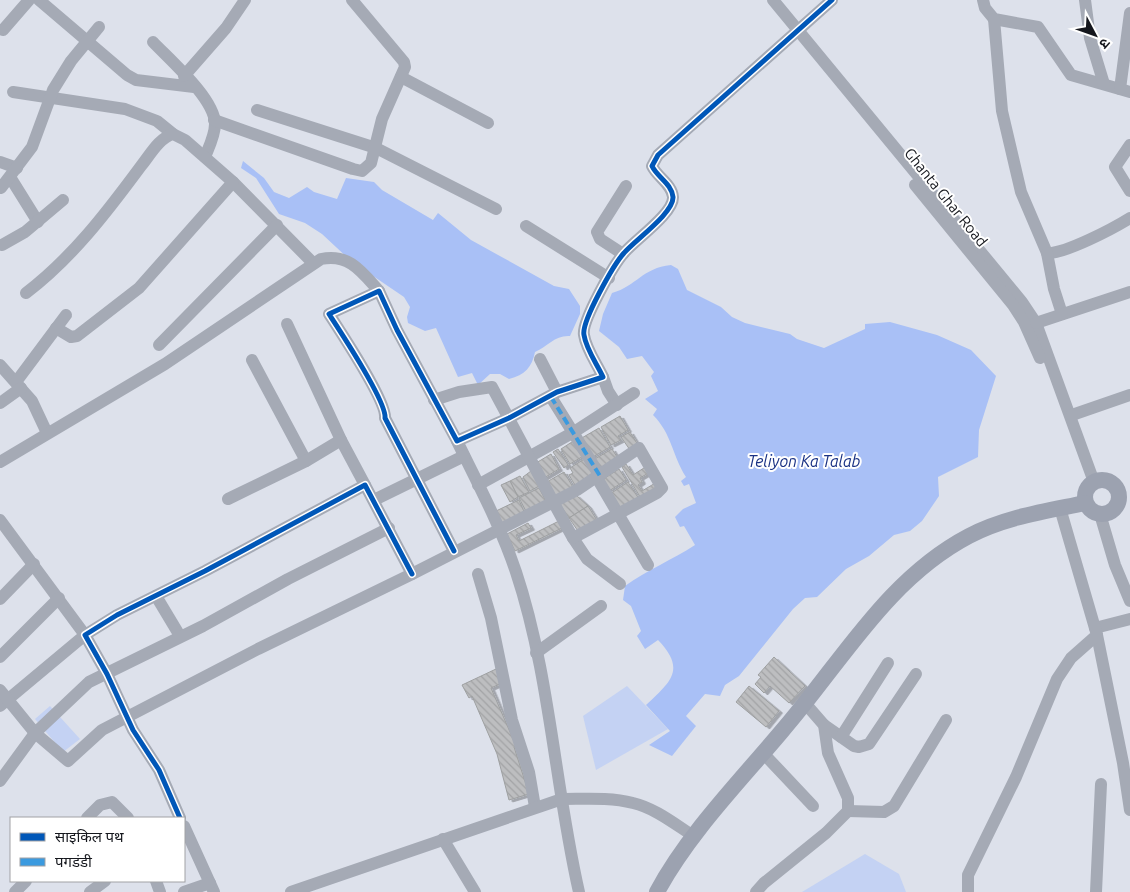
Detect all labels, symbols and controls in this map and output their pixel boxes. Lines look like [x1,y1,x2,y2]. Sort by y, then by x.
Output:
north arrow [1070,10,1120,60]
text: उ [1096,35,1114,52]
street label: Ghanta Ghar Road [901,144,991,250]
water label: Teliyon Ka Talab [748,452,861,470]
legend [10,817,185,882]
text: साइकिल पथ [55,828,124,845]
text: पगडंडी [55,853,93,870]

